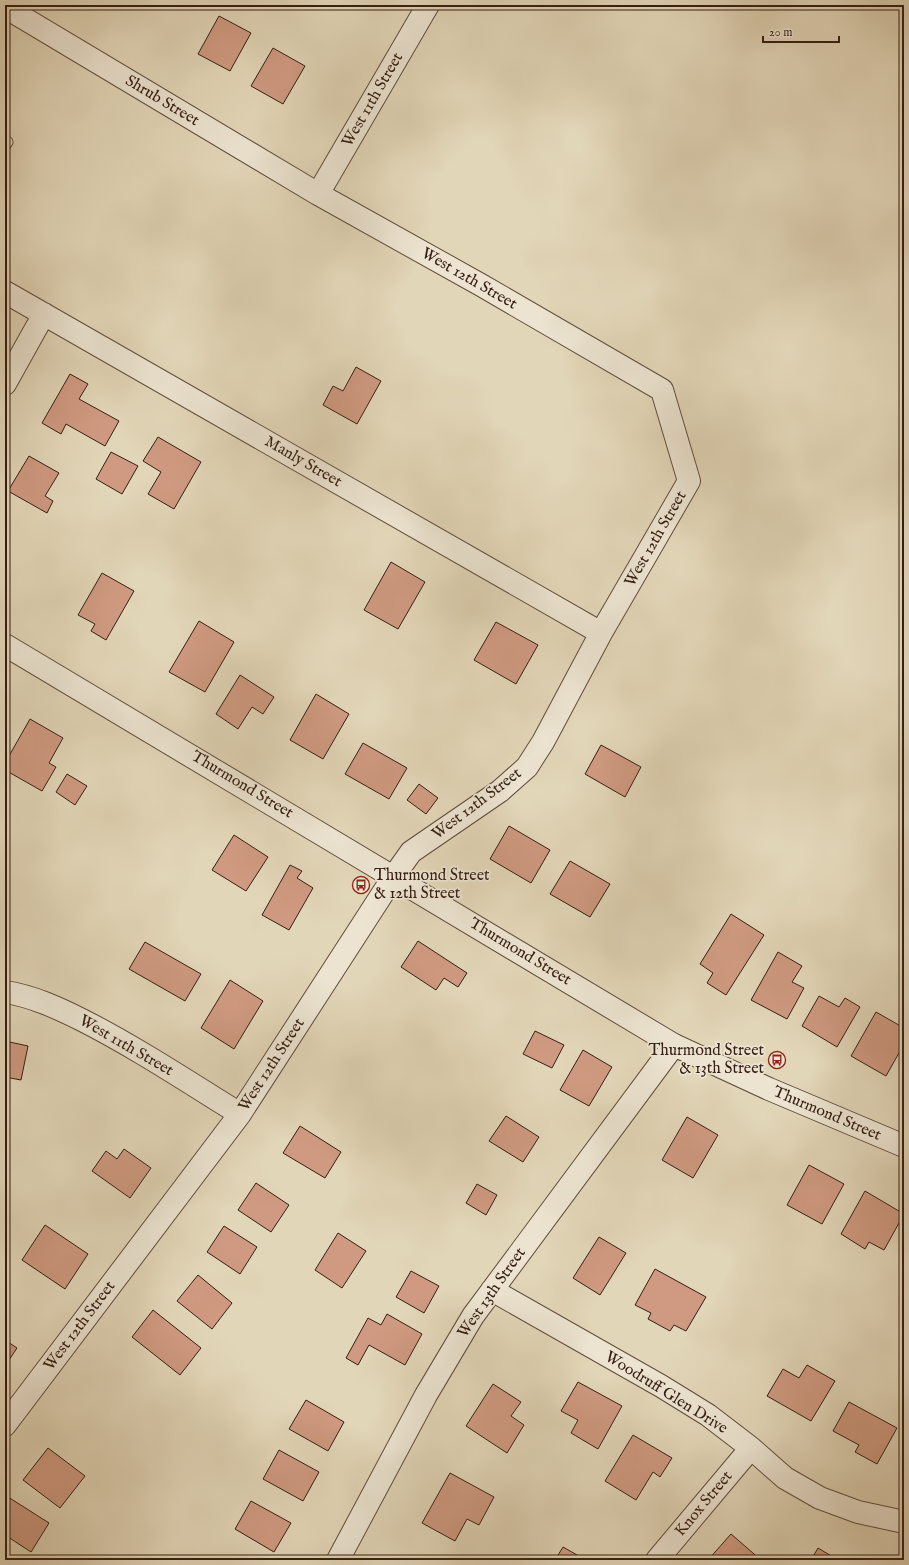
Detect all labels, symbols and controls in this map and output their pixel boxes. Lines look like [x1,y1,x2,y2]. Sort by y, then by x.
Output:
scale bar [763,18,839,44]
text: 20 m [769,25,792,40]
street label: West 11th Street [338,49,408,151]
street label: Shrub Street [121,71,203,131]
street label: West 12th Street [418,244,521,315]
street label: Manly Street [261,432,346,492]
street label: West 12th Street [621,487,692,590]
street label: Thurmond Street [187,747,297,824]
street label: West 12th Street [428,763,526,844]
place label: Thurmond Street & 12th Street [374,866,490,904]
bus stop icon: Thurmond Street & 12th Street [351,875,371,895]
street label: Thurmond Street [465,914,575,991]
street label: West 11th Street [75,1011,177,1081]
street label: West 12th Street [234,1014,310,1115]
place label: Thurmond Street & 13th Street [649,1041,765,1079]
bus stop icon: Thurmond Street & 13th Street [767,1050,787,1070]
street label: Thurmond Street [770,1082,885,1146]
street label: West 13th Street [454,1244,531,1342]
street label: West 12th Street [40,1277,121,1375]
street label: Woodruff Glen Drive [601,1347,731,1439]
street label: Knox Street [671,1467,738,1541]

